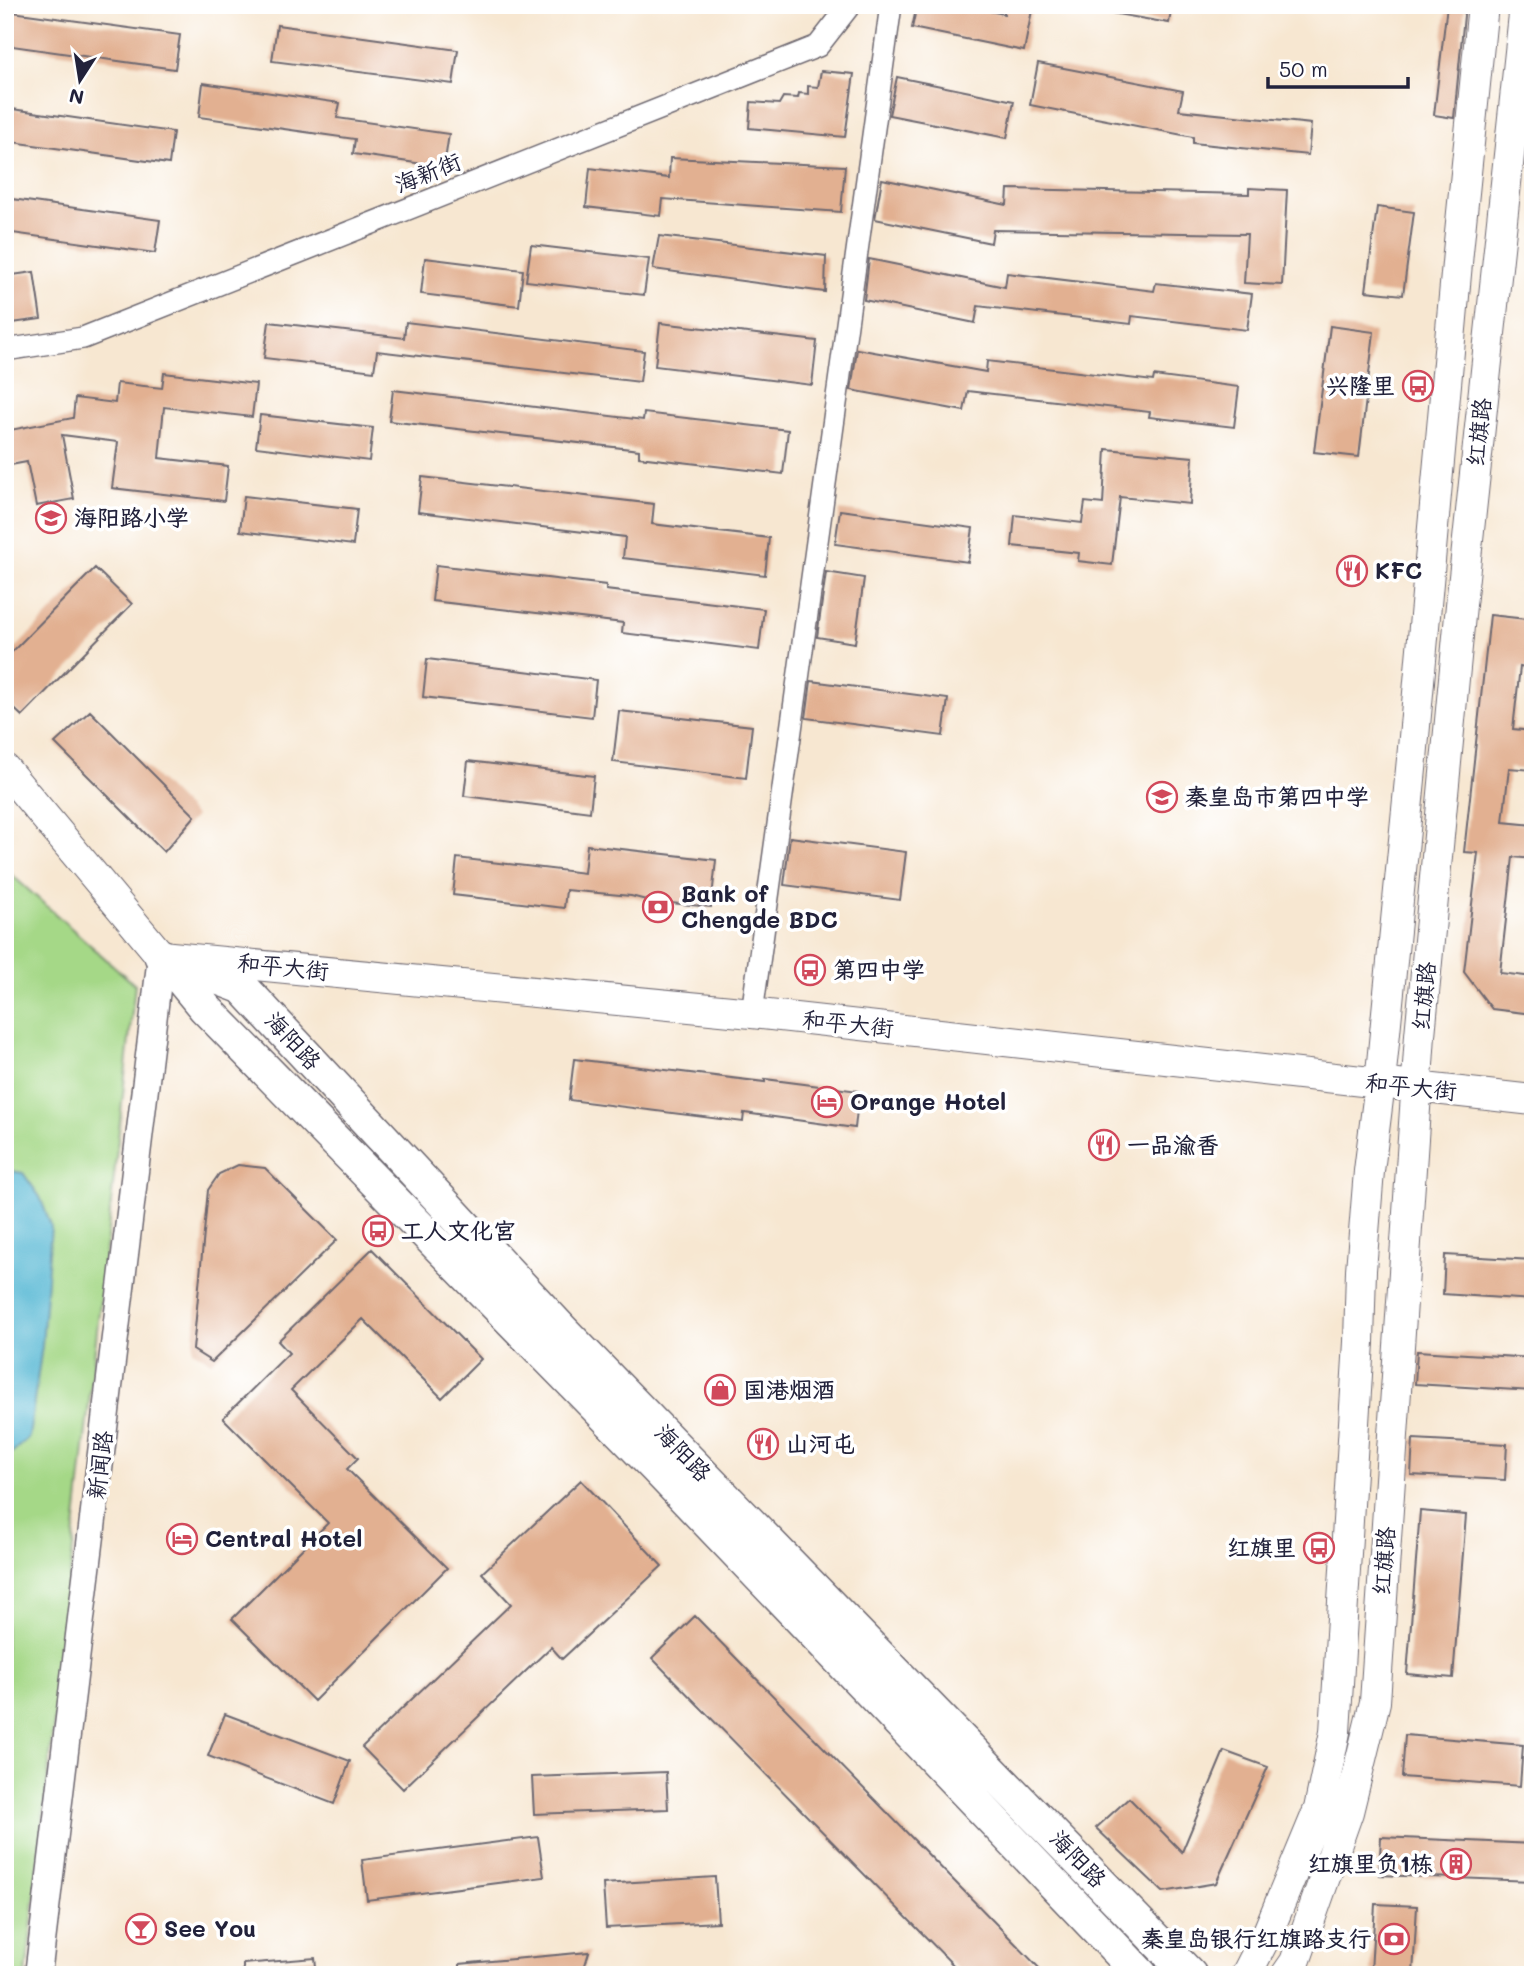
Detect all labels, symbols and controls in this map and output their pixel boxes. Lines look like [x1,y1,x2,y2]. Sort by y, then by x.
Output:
north arrow [46,46,116,116]
scale bar [1268,46,1408,90]
text: 50 m [1279,55,1328,82]
text: N [67,83,86,111]
street label: 海新街 [390,145,465,199]
bus stop icon: 兴隆里 [1401,369,1435,403]
place label: 兴隆里 [1326,370,1395,400]
street label: 红旗路 [1459,396,1497,468]
school or university icon: 海阳路小学 [34,501,68,535]
place label: 海阳路小学 [74,502,189,532]
restaurant icon: KFC [1335,554,1369,588]
place label: KFC [1375,555,1422,585]
school or university icon: 秦皇岛市第四中学 [1145,780,1179,814]
place label: 秦皇岛市第四中学 [1185,781,1369,811]
place label: Bank of Chengde BDC [681,878,838,934]
bank icon: Bank of Chengde BDC [641,890,675,924]
street label: 和平大街 [236,946,330,986]
bus stop icon: 第四中学 [793,953,827,987]
place label: 第四中学 [833,954,925,984]
street label: 红旗路 [1405,960,1441,1032]
street label: 和平大街 [801,1003,895,1043]
street label: 海阳路 [259,1005,328,1076]
street label: 和平大街 [1364,1066,1458,1106]
hotel icon: Orange Hotel [810,1085,844,1119]
place label: Orange Hotel [850,1086,1006,1116]
restaurant icon: 一品渝香 [1087,1128,1121,1162]
place label: 一品渝香 [1127,1129,1219,1159]
bus stop icon: 工人文化宫 [361,1214,395,1248]
place label: 工人文化宫 [401,1215,516,1245]
shop icon: 国港烟酒 [703,1373,737,1407]
place label: 国港烟酒 [743,1374,835,1404]
street label: 海阳路 [649,1417,718,1488]
restaurant icon: 山河屯 [746,1427,780,1461]
place label: 山河屯 [786,1428,855,1458]
street label: 新闻路 [80,1429,118,1501]
hotel icon: Central Hotel [165,1522,199,1556]
place label: Central Hotel [205,1523,362,1553]
street label: 红旗路 [1366,1525,1400,1596]
bus stop icon: 红旗里 [1302,1531,1336,1565]
place label: 红旗里 [1227,1532,1296,1562]
street label: 海阳路 [1044,1823,1113,1894]
building icon: 红旗里负1栋 [1439,1847,1473,1881]
place label: 红旗里负1栋 [1308,1848,1433,1878]
bar icon: See You [124,1912,158,1946]
place label: See You [164,1913,256,1943]
bank icon: 秦皇岛银行红旗路支行 [1377,1922,1411,1956]
place label: 秦皇岛银行红旗路支行 [1141,1923,1371,1953]

